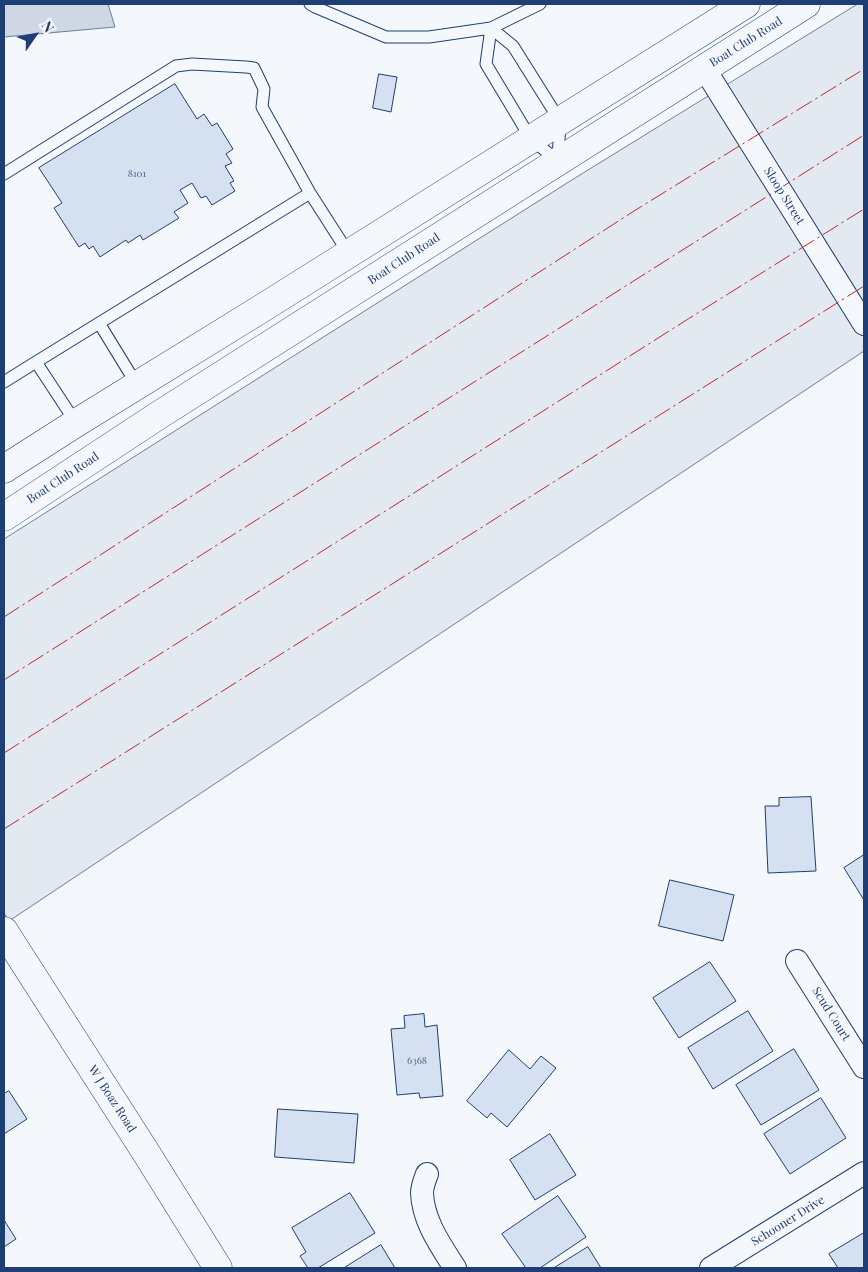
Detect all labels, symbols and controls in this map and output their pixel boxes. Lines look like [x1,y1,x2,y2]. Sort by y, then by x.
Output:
north arrow [10,10,60,60]
street label: Boat Club Road [707,14,785,70]
text: N [37,17,59,36]
street label: Sloop Street [761,165,807,227]
house number: 8101 [128,168,146,180]
street label: Boat Club Road [365,230,443,288]
street label: Boat Club Road [24,449,102,507]
street label: Scud Court [809,984,853,1044]
house number: 6368 [407,1055,427,1067]
street label: W J Boaz Road [85,1063,139,1135]
street label: Schooner Drive [749,1193,827,1249]

